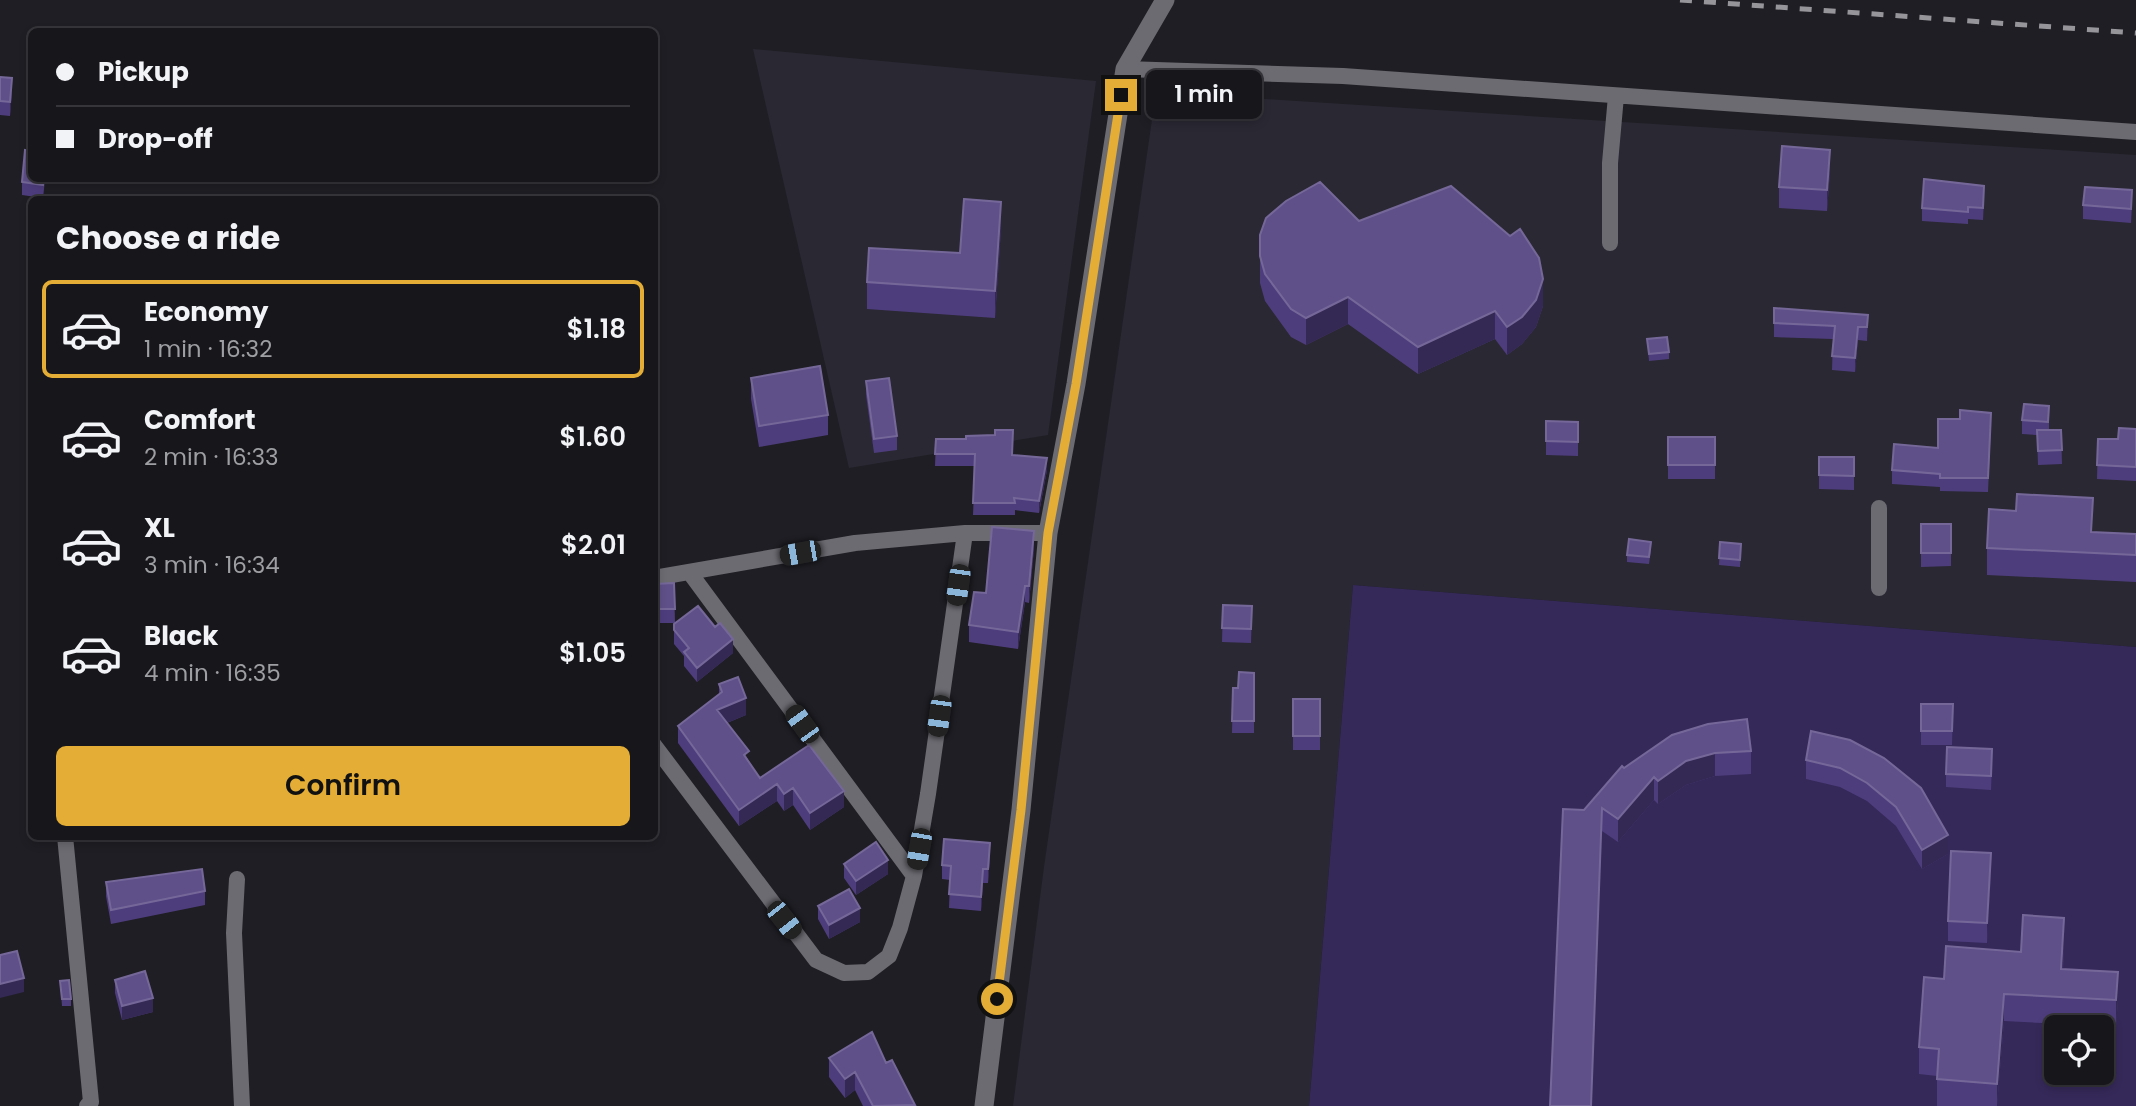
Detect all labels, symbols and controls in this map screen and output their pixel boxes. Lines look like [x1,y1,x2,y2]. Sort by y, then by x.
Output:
text: Pickup [98,54,189,90]
callout: 1 min [1146,70,1261,119]
text: 1 min [1174,78,1234,110]
route end [1105,79,1137,111]
text: Drop-off [98,121,213,157]
text: Choose a ride [56,215,280,260]
text: Economy [144,294,268,330]
icon: car [60,298,123,361]
text: $1.18 [567,311,626,347]
text: 1 min · 16:32 [144,333,272,365]
text: Comfort [144,402,256,438]
icon: car [60,406,123,469]
text: $1.60 [559,419,626,455]
text: 2 min · 16:33 [144,441,279,473]
text: XL [144,510,175,546]
icon: car [60,514,123,577]
text: $2.01 [561,527,626,563]
car [778,539,823,567]
text: 3 min · 16:34 [144,549,280,581]
car [945,563,972,607]
text: Black [144,618,218,654]
icon: car [60,622,123,685]
text: $1.05 [559,635,626,671]
text: 4 min · 16:35 [144,657,281,689]
car [926,694,953,738]
car [782,701,823,747]
button: Confirm [56,746,630,826]
car [906,826,933,872]
car [763,897,806,943]
route start [981,983,1013,1015]
map controls [2044,1015,2114,1085]
button: locate [2044,1015,2114,1085]

